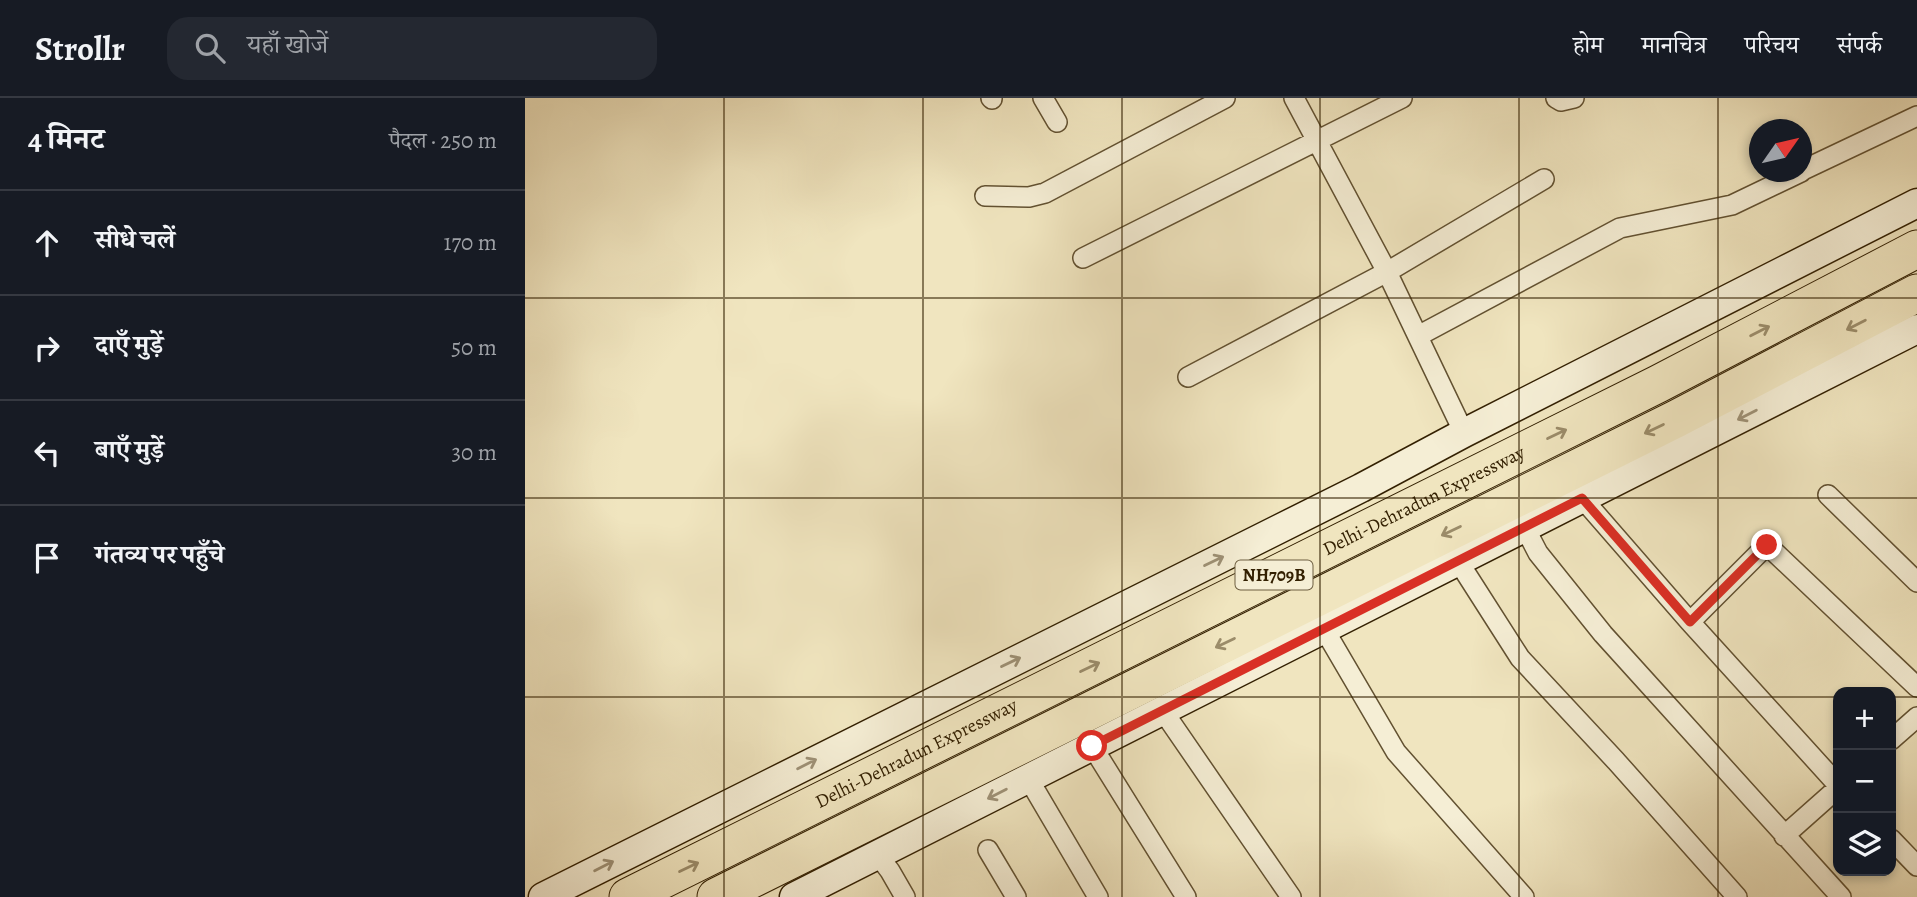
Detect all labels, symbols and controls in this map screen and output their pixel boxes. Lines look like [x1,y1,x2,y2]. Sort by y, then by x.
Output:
search box [167,17,657,80]
text: Strollr [35,26,125,71]
text: यहाँ खोजें [247,27,328,62]
icon: search [191,29,229,67]
text: होम [1573,29,1603,61]
text: मानचित्र [1641,29,1707,61]
text: परिचय [1745,29,1799,61]
text: संपर्क [1837,29,1882,61]
text: 4 मिनट [28,119,104,159]
north arrow [1749,119,1812,182]
text: पैदल · 250 m [389,125,497,156]
text: सीधे चलें [95,222,175,257]
icon: ahead [28,224,66,262]
text: 170 m [444,227,497,258]
one-way arrow [1847,318,1867,332]
one-way arrow [1749,324,1769,338]
text: दाएँ मुड़ें [95,327,163,362]
icon: right [28,329,66,367]
text: 50 m [451,332,497,363]
one-way arrow [1737,409,1758,423]
one-way arrow [1644,423,1665,437]
one-way arrow [1546,427,1567,441]
text: बाएँ मुड़ें [95,432,164,467]
icon: left [28,434,66,472]
text: 30 m [451,437,497,468]
street label: Delhi-Dehradun Expressway [1318,439,1530,562]
one-way arrow [1441,524,1462,538]
route end [1751,529,1782,560]
text: गंतव्य पर पहुँचे [95,537,224,572]
icon: arrive [28,539,66,577]
one-way arrow [1203,553,1224,567]
road number: NH709B [1235,560,1313,589]
one-way arrow [1215,637,1236,651]
one-way arrow [1000,654,1021,668]
one-way arrow [1079,659,1100,673]
map controls [1833,687,1896,876]
button: + [1833,687,1896,750]
street label: Delhi-Dehradun Expressway [811,692,1022,815]
route start [1076,730,1107,761]
button: − [1833,750,1896,813]
one-way arrow [796,756,817,770]
one-way arrow [987,788,1008,801]
button: layers [1833,813,1896,876]
one-way arrow [593,859,614,873]
one-way arrow [678,859,699,873]

